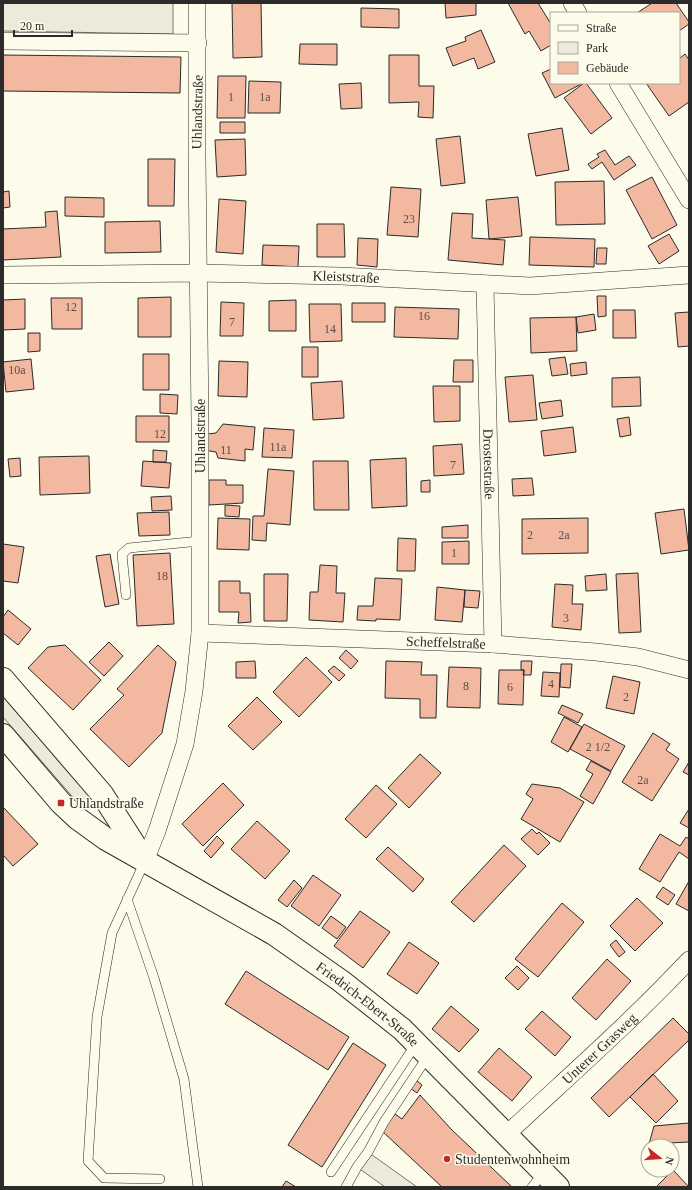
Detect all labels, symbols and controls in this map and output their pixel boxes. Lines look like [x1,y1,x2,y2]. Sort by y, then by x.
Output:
scale bar [14,12,72,38]
legend [550,12,680,84]
text: 20 m [20,19,45,33]
text: Straße [586,21,617,35]
text: Park [586,41,608,55]
text: Gebäude [586,61,629,75]
street label: Uhlandstraße [189,75,206,149]
house number: 1 [228,90,234,104]
house number: 1a [259,90,271,104]
house number: 23 [403,212,415,226]
street label: Kleiststraße [312,268,380,286]
house number: 12 [65,300,77,314]
house number: 16 [418,309,430,323]
house number: 7 [229,315,235,329]
house number: 14 [324,322,336,336]
house number: 10a [8,363,26,377]
street label: Uhlandstraße [193,399,208,473]
house number: 12 [154,427,166,441]
street label: Drostestraße [480,428,497,500]
house number: 11a [270,440,287,454]
house number: 11 [220,443,232,457]
house number: 7 [450,458,456,472]
house number: 2 [527,528,533,542]
house number: 2a [558,528,570,542]
house number: 1 [451,546,457,560]
house number: 18 [156,569,168,583]
house number: 3 [563,611,569,625]
street label: Scheffelstraße [406,634,486,652]
house number: 4 [548,677,554,691]
house number: 8 [463,679,469,693]
house number: 6 [507,680,513,694]
house number: 2 [623,690,629,704]
house number: 2 1/2 [586,740,610,754]
house number: 2a [637,773,649,787]
place label: Uhlandstraße [69,796,144,811]
marker: Uhlandstraße [56,798,66,808]
street label: Friedrich-Ebert-Straße [313,959,422,1049]
street label: Unterer Grasweg [559,1010,640,1087]
north arrow [640,1138,680,1178]
place label: Studentenwohnheim [455,1152,570,1167]
marker: Studentenwohnheim [442,1154,452,1164]
text: N [663,1155,676,1167]

